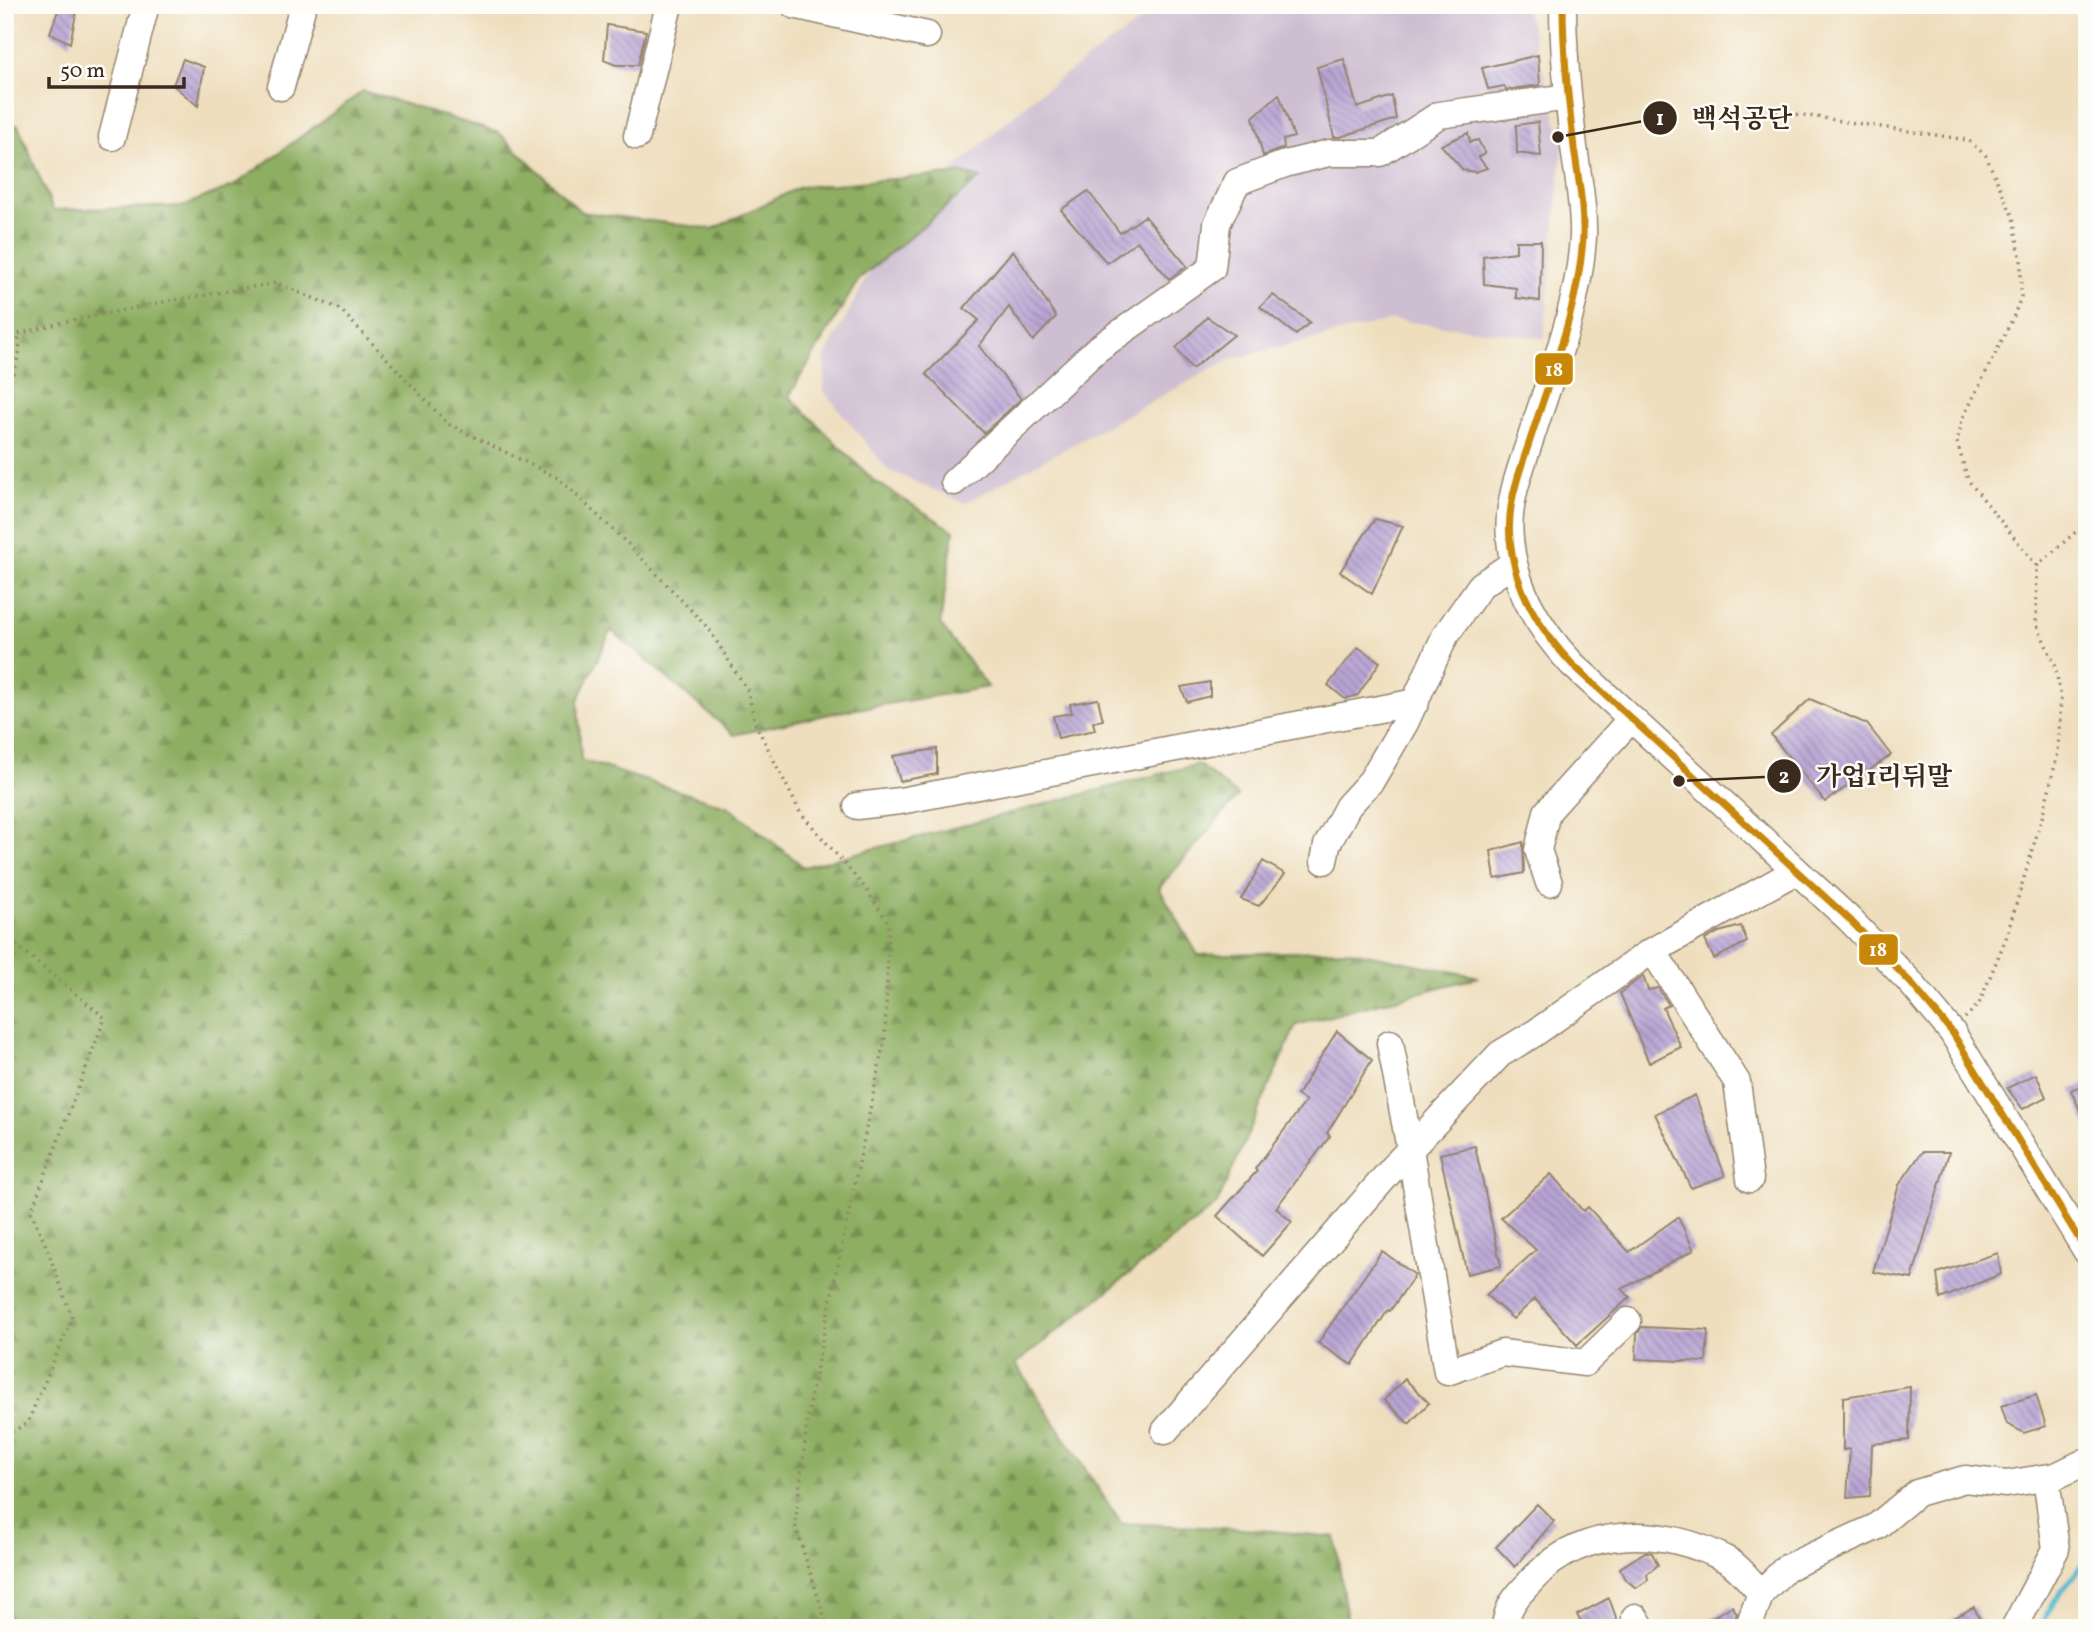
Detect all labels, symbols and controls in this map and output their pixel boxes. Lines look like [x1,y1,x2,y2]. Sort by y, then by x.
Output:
scale bar [49,46,184,90]
text: 50 m [60,57,105,86]
callout: 백석공단 [1643,94,1806,141]
text: 백석공단 [1692,102,1793,138]
text: 1 [1656,105,1664,134]
line badge: 18 [1534,352,1574,386]
text: 18 [1545,358,1563,384]
callout: 가업1리뒤말 [1767,753,1966,800]
text: 가업1리뒤말 [1816,760,1953,796]
text: 2 [1779,763,1789,792]
line badge: 18 [1858,933,1899,966]
text: 18 [1869,938,1887,964]

